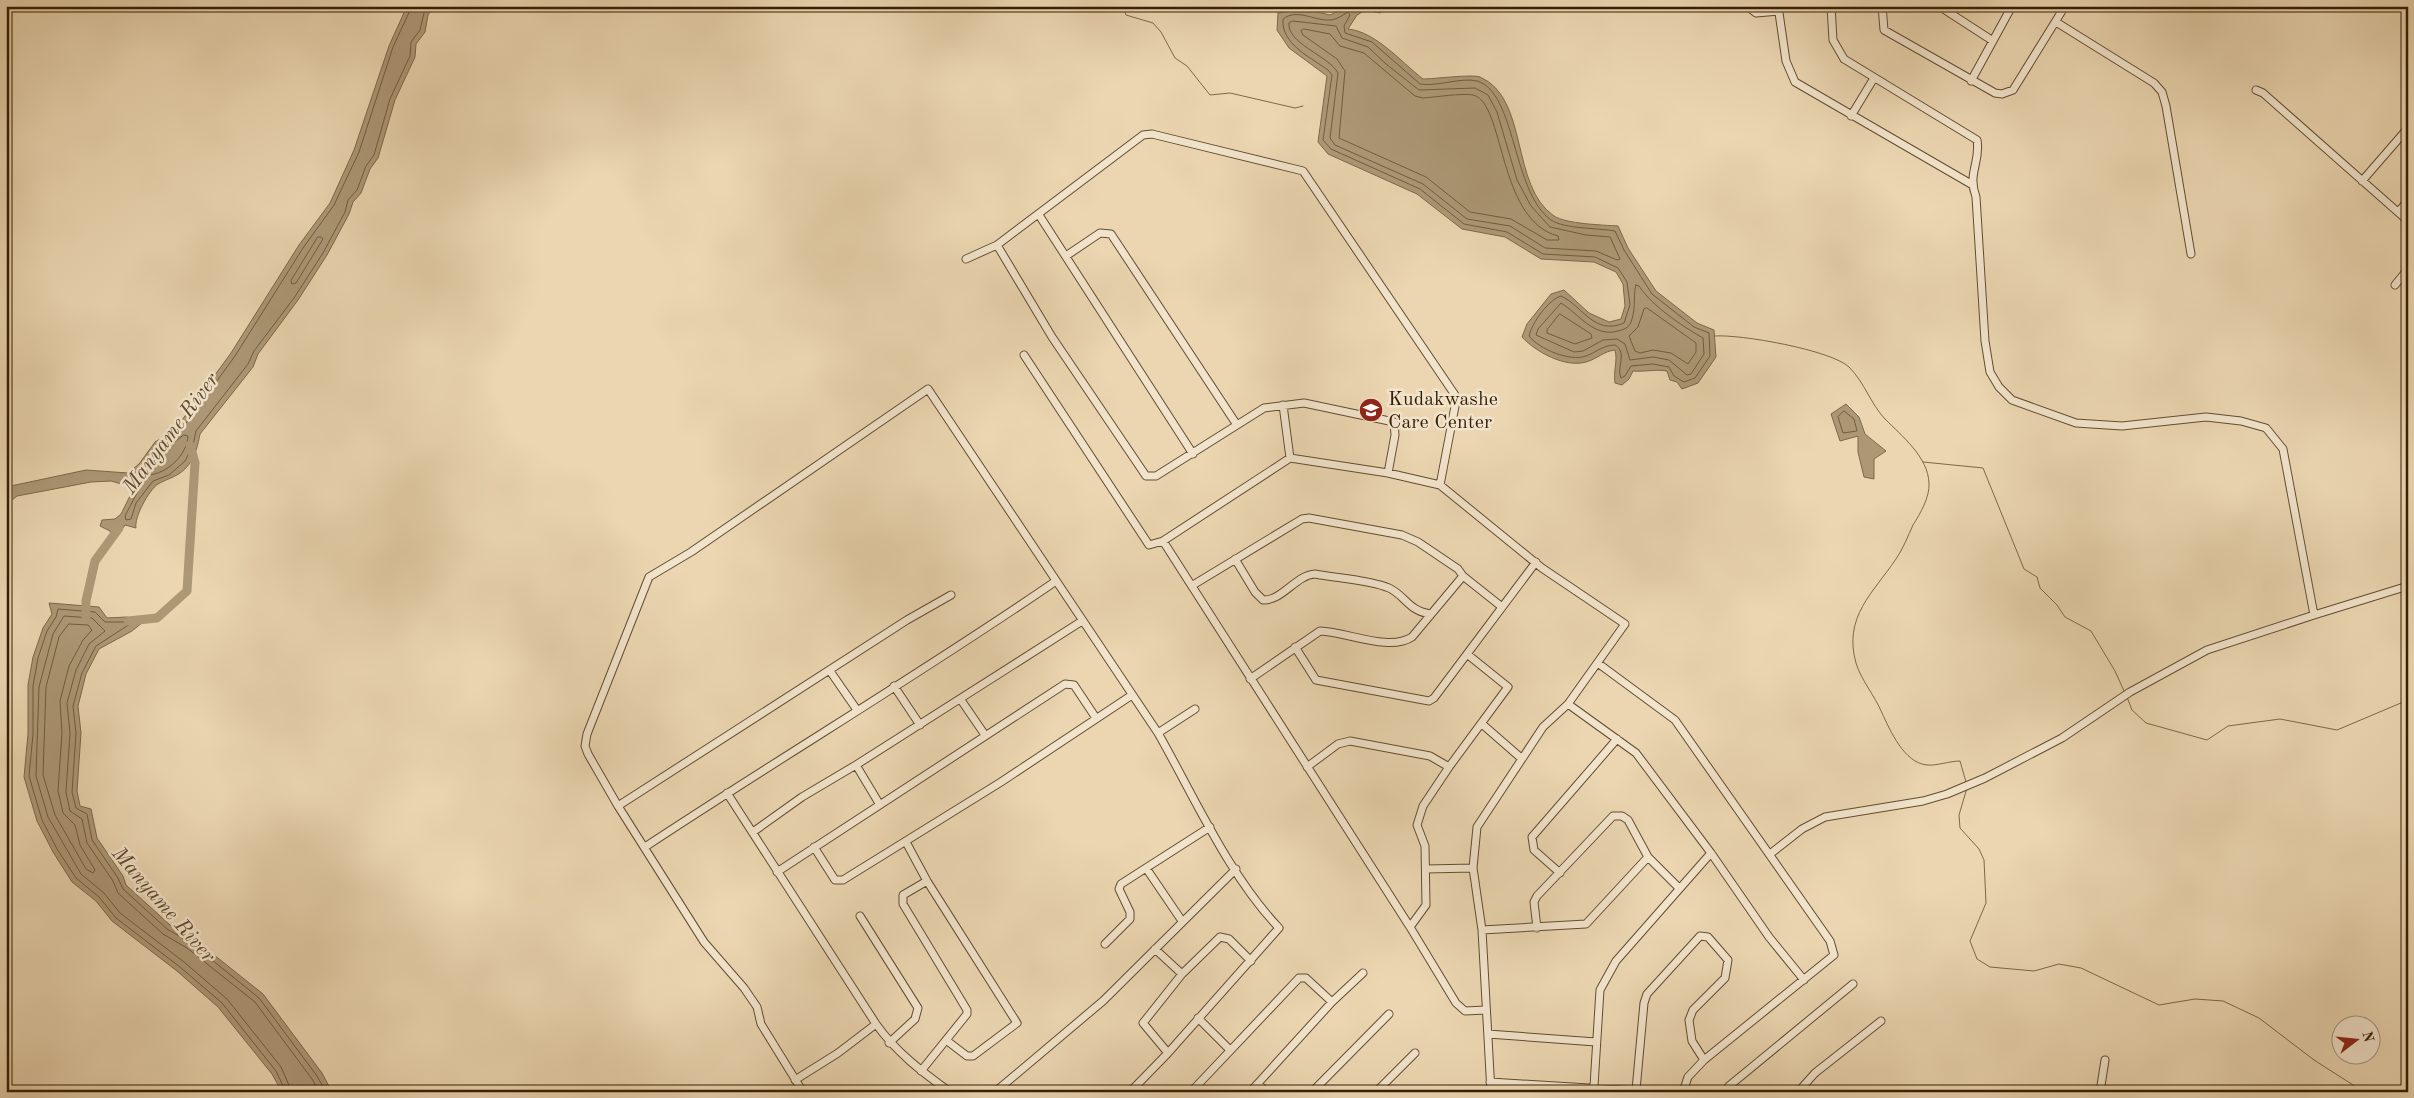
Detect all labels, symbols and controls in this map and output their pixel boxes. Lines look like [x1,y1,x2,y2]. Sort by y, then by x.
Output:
water label: Manyame River [119,369,224,499]
place label: Kudakwashe Care Center [1388,390,1498,433]
school or university icon: Kudakwashe Care Center [1358,397,1384,423]
water label: Manyame River [107,843,219,967]
north arrow [2332,1016,2382,1066]
text: N [2359,1030,2376,1044]

